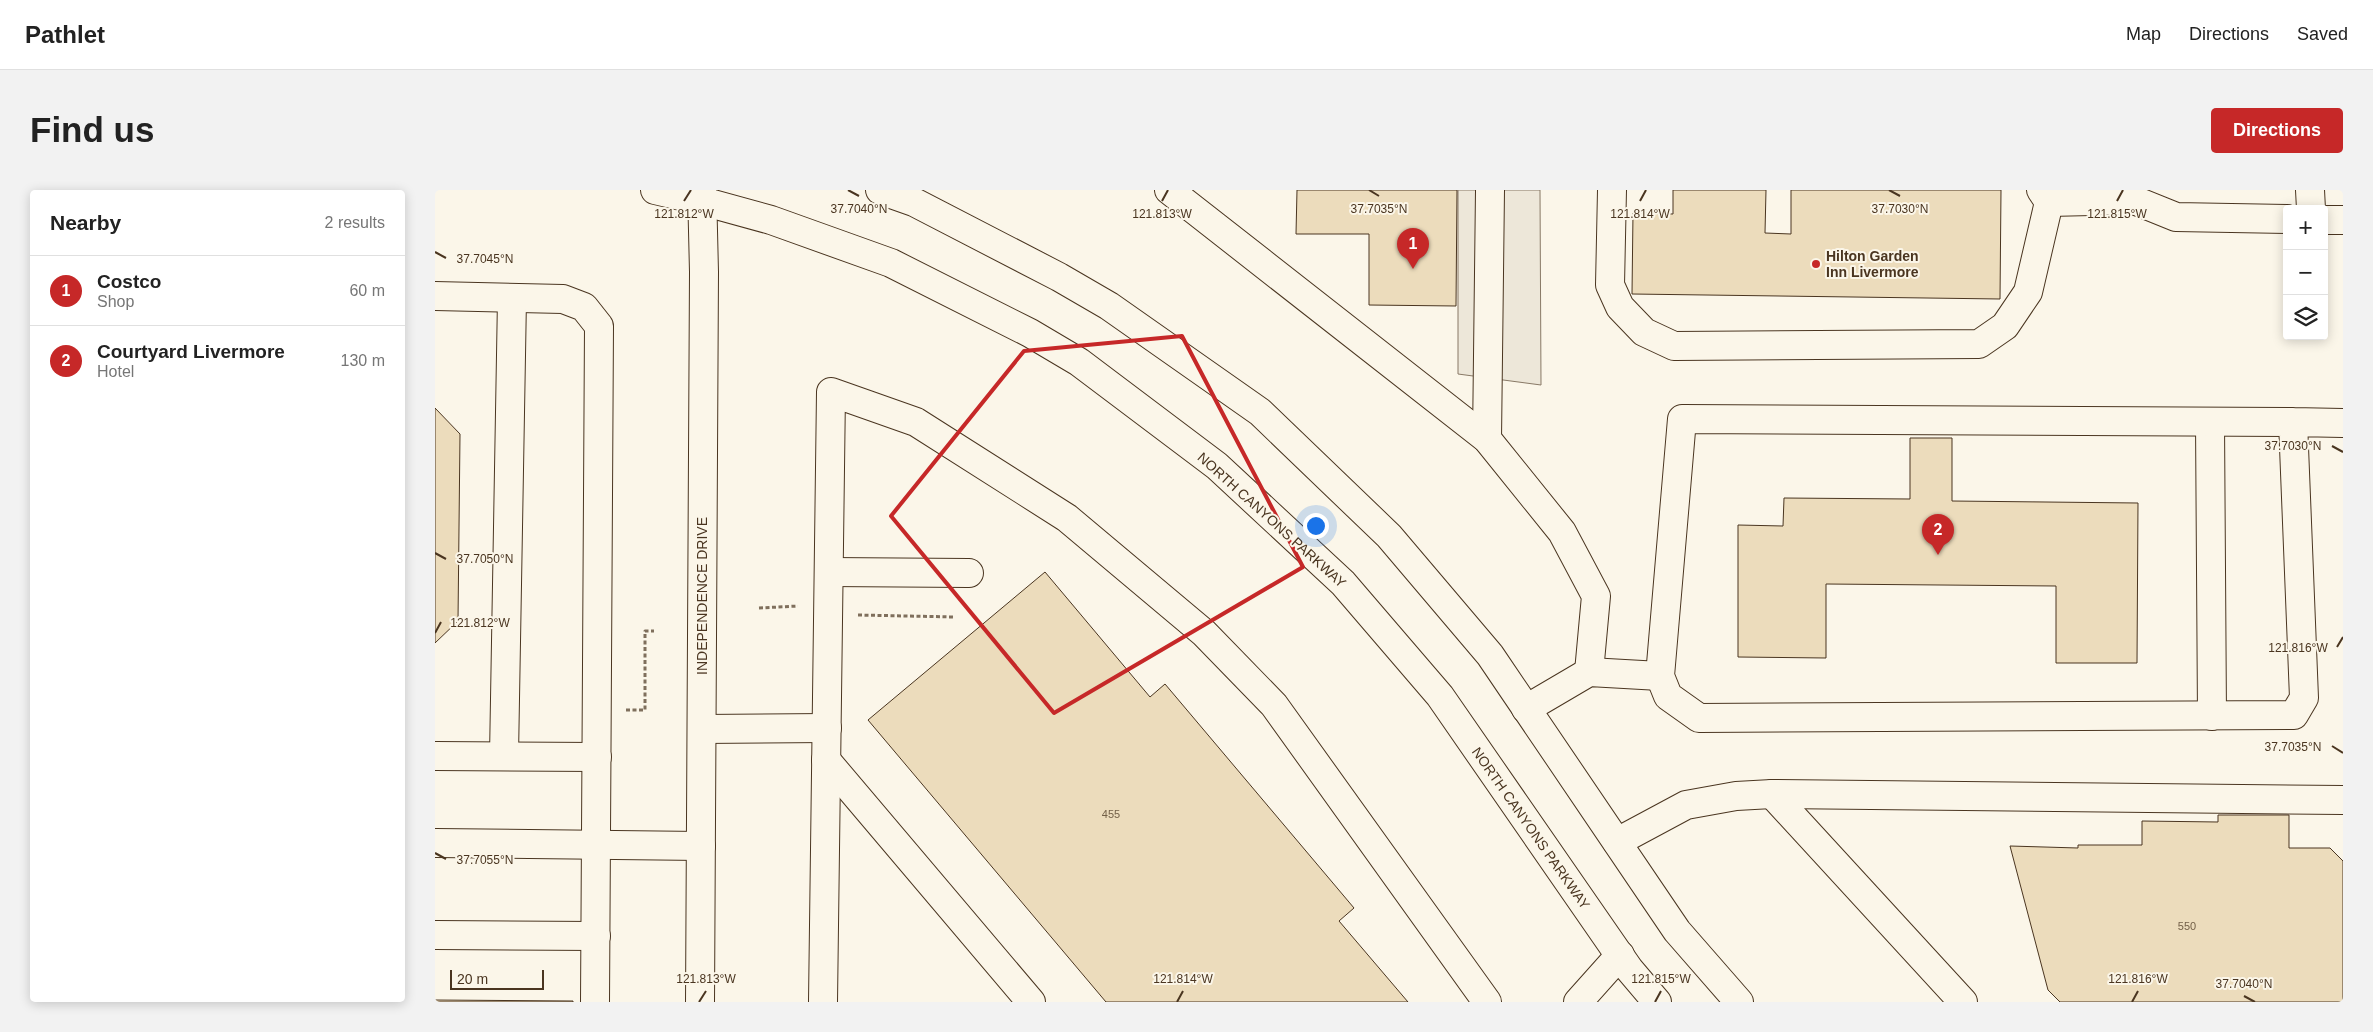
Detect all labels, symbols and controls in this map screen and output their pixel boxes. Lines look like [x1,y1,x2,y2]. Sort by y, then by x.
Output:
text: Pathlet [25,21,105,48]
text: Map [2126,24,2161,44]
text: Directions [2189,24,2269,44]
text: Saved [2297,24,2348,44]
button: Directions [2211,108,2343,153]
text: Find us [30,110,154,149]
text: 37.7040°N [831,202,887,216]
text: 37.7035°N [1351,202,1407,216]
text: 37.7030°N [1872,202,1928,216]
map controls [2283,205,2328,340]
button: + [2283,205,2328,250]
text: 121.812°W [654,207,714,221]
text: 121.813°W [1132,207,1192,221]
text: 121.814°W [1610,207,1670,221]
text: 121.815°W [2087,207,2147,221]
text: Nearby [50,211,121,234]
text: 2 results [325,214,385,231]
pin: 1 [1397,228,1429,269]
place label: Hilton Garden Inn Livermore [1826,248,1919,280]
button: − [2283,250,2328,295]
text: 37.7045°N [457,252,513,266]
marker: Hilton Garden Inn Livermore [1810,258,1822,270]
text: Costco [97,271,161,292]
text: 1 [62,282,70,299]
text: 60 m [349,282,385,299]
text: Shop [97,293,134,310]
button: layers [2283,295,2328,340]
text: Courtyard Livermore [97,341,285,362]
text: 2 [62,352,70,369]
text: 130 m [341,352,385,369]
text: Hotel [97,363,134,380]
text: 37.7030°N [2265,439,2321,453]
street label: NORTH CANYONS PARKWAY [1195,449,1350,591]
your location [1303,513,1329,539]
pin: 2 [1922,514,1954,555]
street label: INDEPENDENCE DRIVE [694,517,710,675]
text: 37.7050°N [457,552,513,566]
text: 121.812°W [450,616,510,630]
text: 121.816°W [2268,641,2328,655]
text: 37.7035°N [2265,740,2321,754]
street label: NORTH CANYONS PARKWAY [1469,744,1594,913]
house number: 455 [1102,808,1120,820]
text: 37.7055°N [457,853,513,867]
house number: 550 [2178,920,2196,932]
scale bar [450,967,544,990]
text: 20 m [457,971,488,987]
text: 121.813°W [676,972,736,986]
text: 121.814°W [1153,972,1213,986]
text: 121.815°W [1631,972,1691,986]
text: 121.816°W [2108,972,2168,986]
text: 37.7040°N [2216,977,2272,991]

